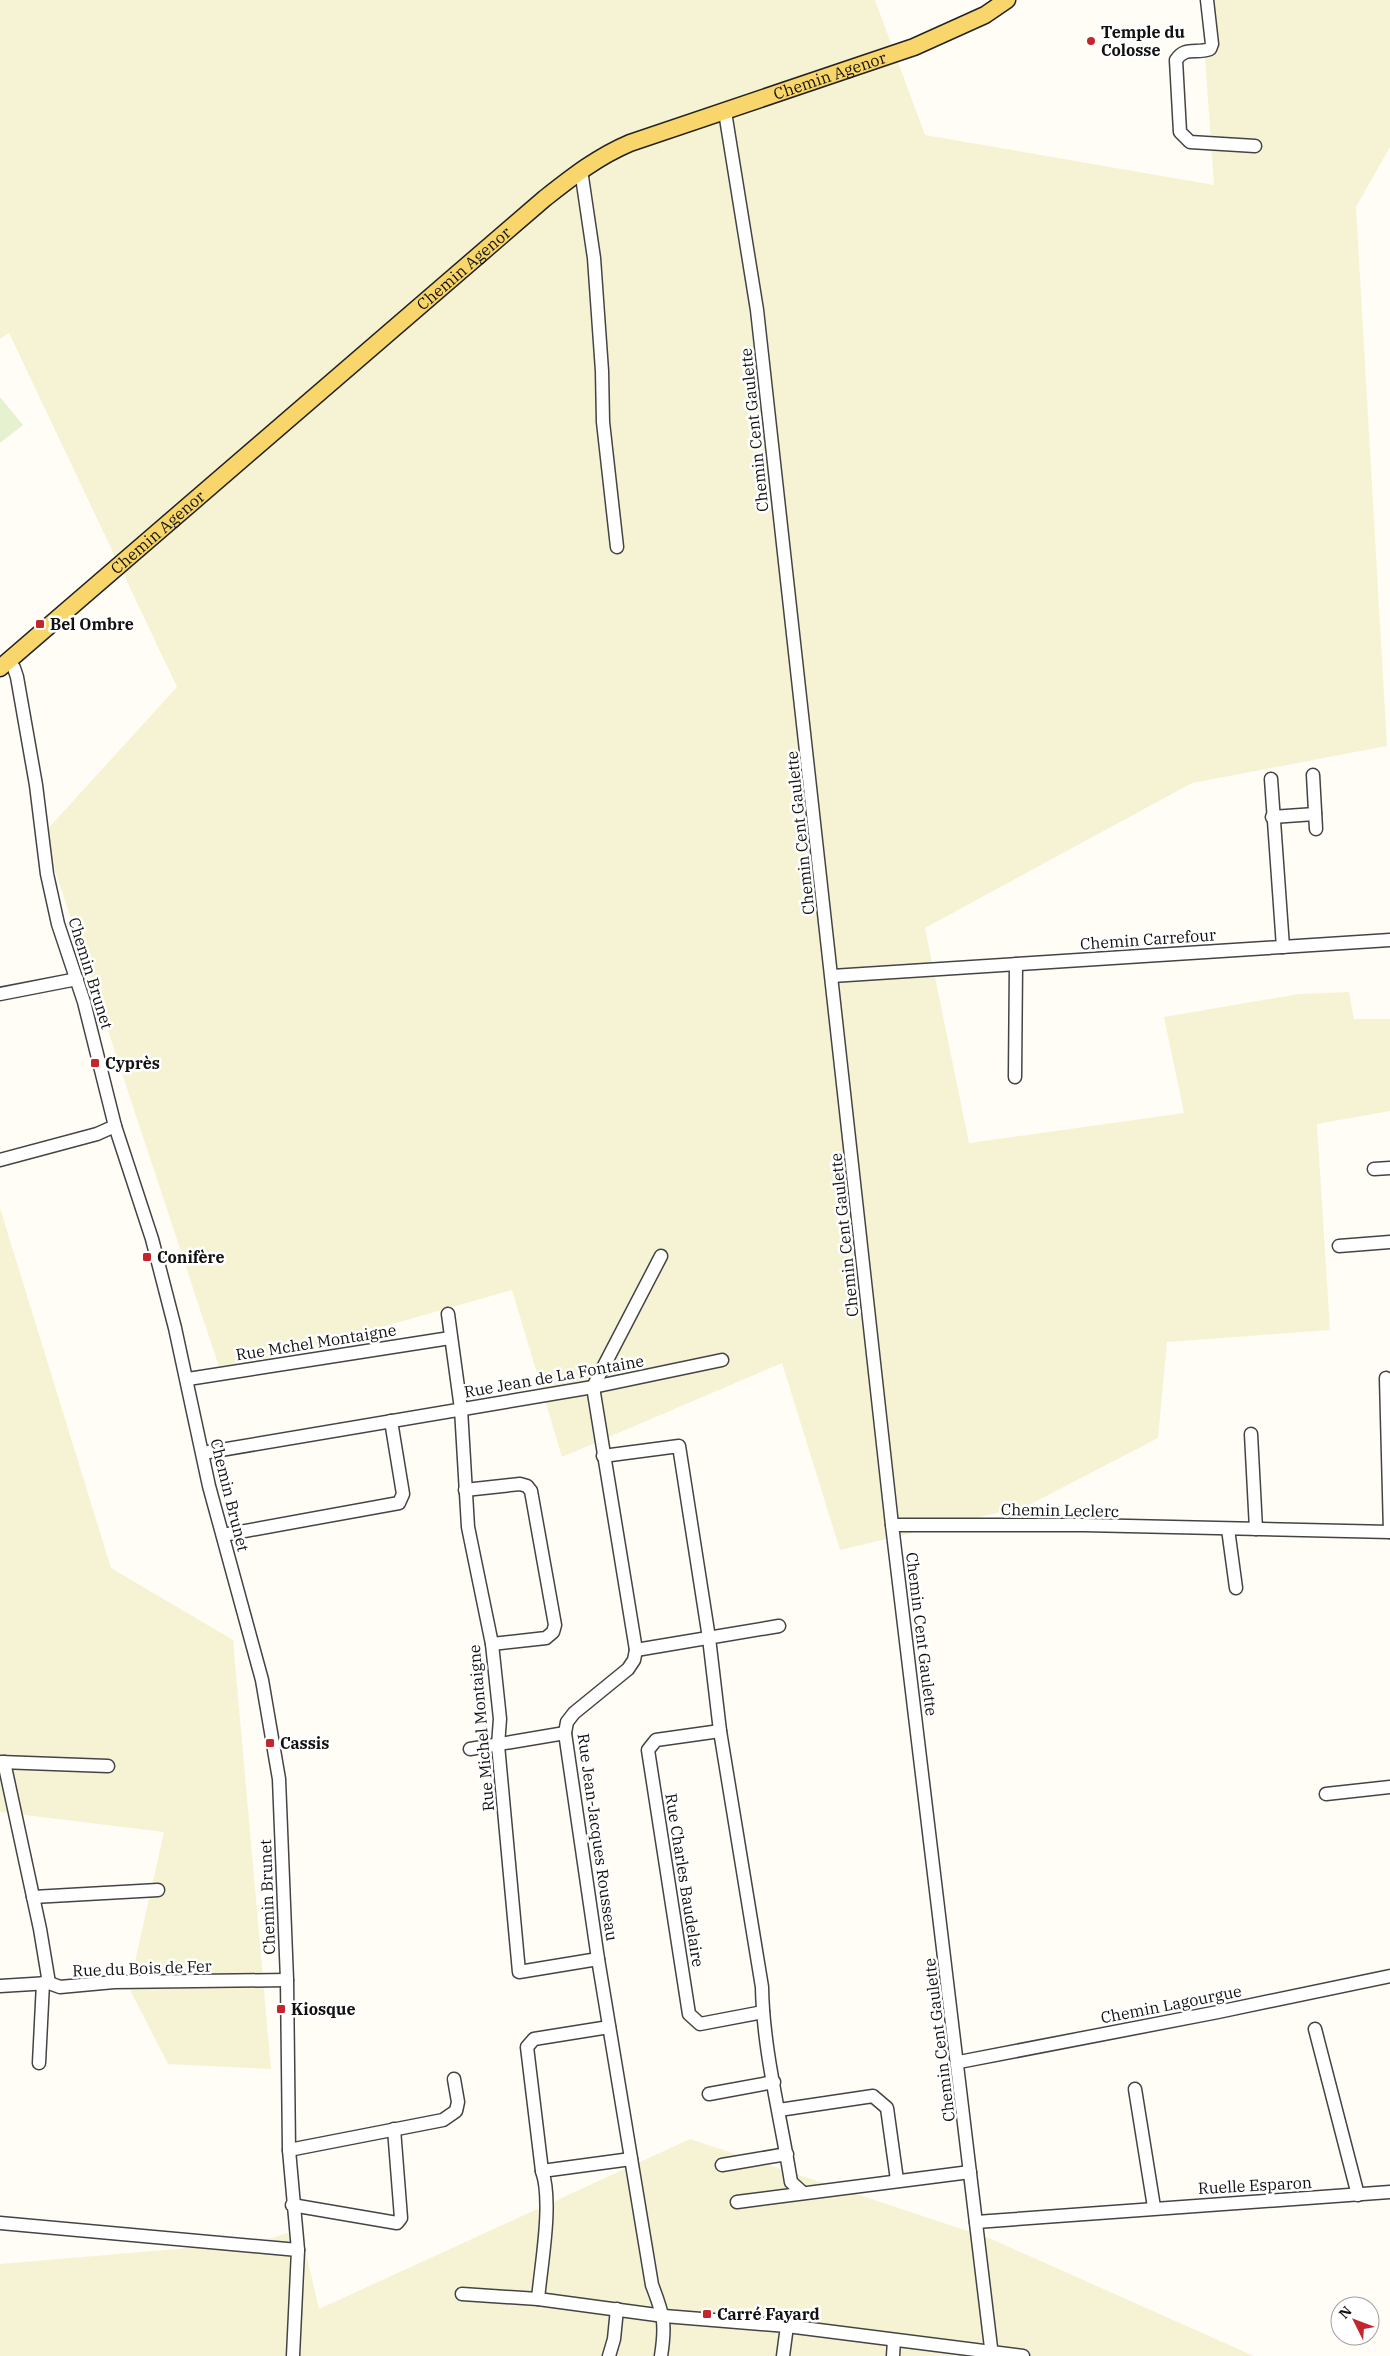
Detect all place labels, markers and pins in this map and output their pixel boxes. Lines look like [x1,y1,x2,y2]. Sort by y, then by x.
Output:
place label: Temple du Colosse [1101,22,1185,60]
marker: Temple du Colosse [1085,35,1097,47]
place label: Bel Ombre [50,614,134,634]
marker: Bel Ombre [34,618,46,630]
place label: Cyprès [105,1053,160,1073]
marker: Cyprès [89,1057,101,1069]
place label: Conifère [157,1247,224,1267]
marker: Conifère [141,1251,153,1263]
place label: Cassis [280,1733,329,1753]
marker: Cassis [264,1737,276,1749]
place label: Kiosque [291,1999,356,2019]
marker: Kiosque [275,2003,287,2015]
place label: Carré Fayard [717,2304,820,2324]
marker: Carré Fayard [701,2308,713,2320]

